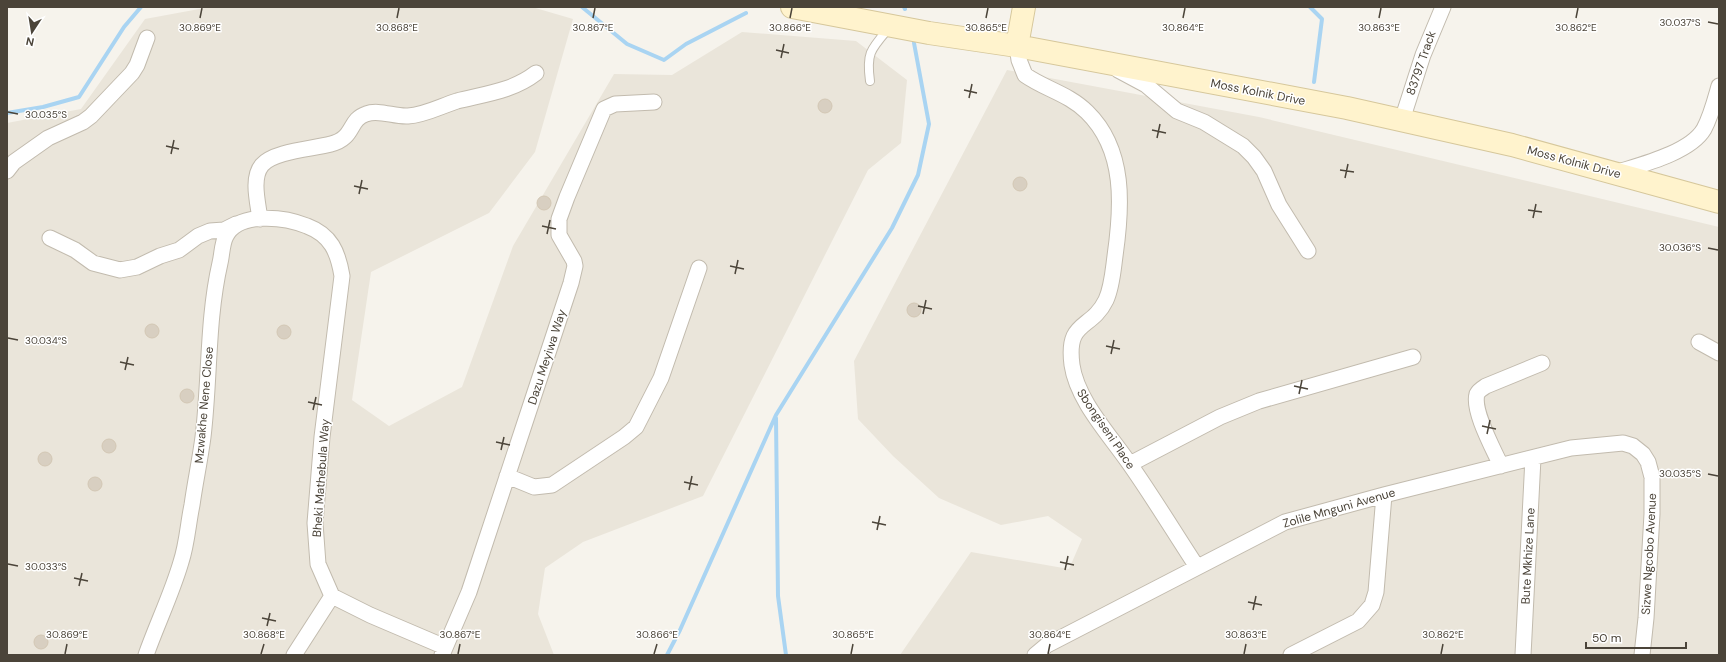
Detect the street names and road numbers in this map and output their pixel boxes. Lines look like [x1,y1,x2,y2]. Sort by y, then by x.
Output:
street label: 83797 Track [1403,29,1439,97]
street label: Moss Kolnik Drive [1209,75,1307,109]
street label: Moss Kolnik Drive [1525,142,1623,182]
street label: Dazu Meyiwa Way [524,307,570,407]
street label: Mzwakhe Nene Close [191,346,217,464]
street label: Sbongiseni Place [1073,386,1139,472]
street label: Bheki Mathebula Way [309,418,333,538]
street label: Zolile Mnguni Avenue [1281,484,1397,532]
street label: Sizwe Ngcobo Avenue [1638,493,1660,615]
street label: Bute Mkhize Lane [1517,507,1539,605]

